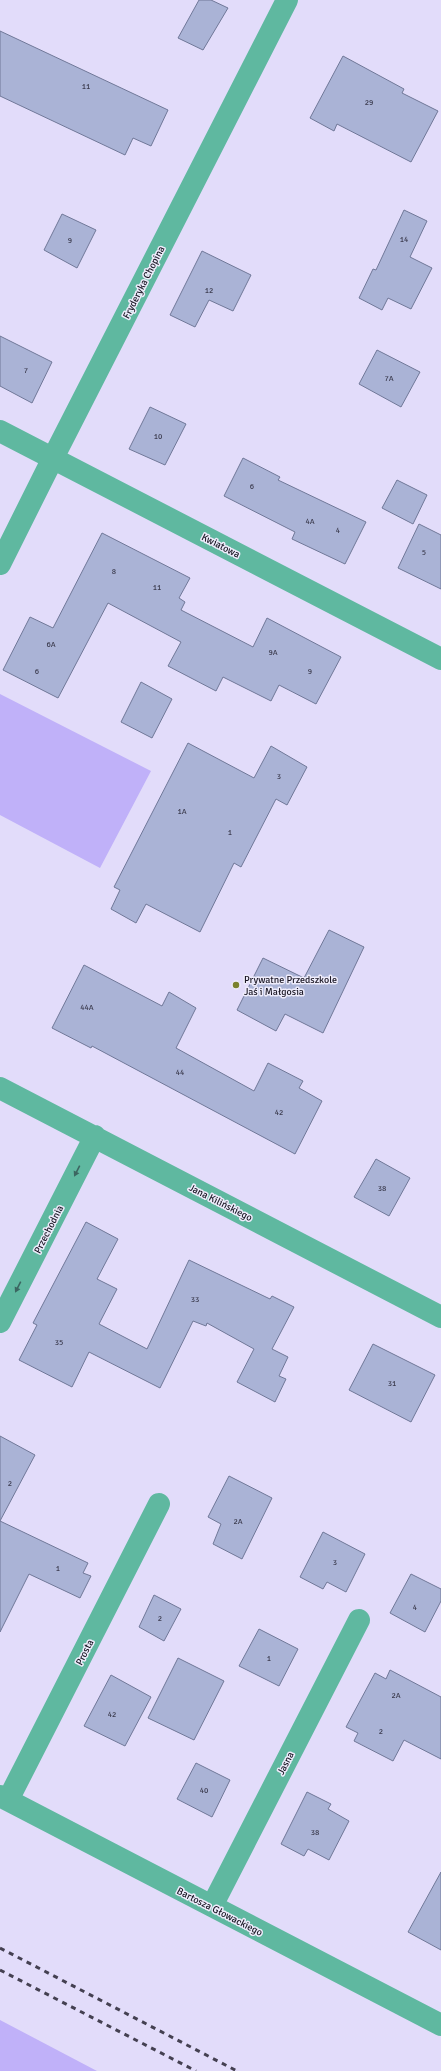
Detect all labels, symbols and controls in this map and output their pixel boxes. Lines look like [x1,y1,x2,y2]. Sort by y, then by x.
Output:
house number: 11 [82,81,90,91]
house number: 29 [365,97,373,107]
house number: 14 [400,234,409,244]
house number: 9 [68,235,72,245]
street label: Fryderyka Chopina [120,244,167,321]
house number: 12 [205,285,213,295]
house number: 7 [24,365,28,375]
house number: 7A [384,373,394,383]
house number: 10 [154,431,162,441]
house number: 6 [250,481,254,491]
house number: 4A [305,516,315,526]
house number: 4 [336,525,341,535]
street label: Kwiatowa [199,531,242,561]
house number: 5 [422,547,426,557]
house number: 8 [112,566,116,576]
house number: 11 [153,582,161,592]
house number: 6A [46,639,56,649]
house number: 9A [268,647,278,657]
house number: 6 [35,666,39,676]
house number: 9 [308,666,312,676]
house number: 3 [277,771,281,781]
house number: 1A [177,806,187,816]
house number: 1 [228,827,232,837]
place label: Prywatne Przedszkole Jaś i Małgosia [244,974,337,998]
marker: Prywatne Przedszkole Jaś i Małgosia [231,980,241,990]
house number: 44A [80,1002,94,1012]
house number: 44 [176,1067,185,1077]
house number: 42 [275,1107,283,1117]
one-way arrow [74,1165,80,1177]
street label: Jana Kilińskiego [187,1182,254,1224]
house number: 38 [378,1183,386,1193]
street label: Przechodnia [32,1203,66,1256]
one-way arrow [15,1281,21,1293]
house number: 33 [191,1294,199,1304]
house number: 35 [55,1337,63,1347]
house number: 31 [388,1378,396,1388]
house number: 2 [8,1478,12,1488]
house number: 2A [233,1516,243,1526]
house number: 3 [333,1557,337,1567]
house number: 1 [56,1563,60,1573]
house number: 4 [413,1602,418,1612]
house number: 2 [158,1613,162,1623]
street label: Prosta [73,1638,96,1667]
house number: 1 [267,1653,271,1663]
house number: 2A [391,1690,401,1700]
house number: 42 [108,1709,116,1719]
house number: 2 [379,1726,383,1736]
street label: Jasna [275,1750,297,1777]
house number: 40 [200,1785,208,1795]
house number: 38 [311,1827,319,1837]
street label: Bartosza Głowackiego [175,1885,264,1939]

